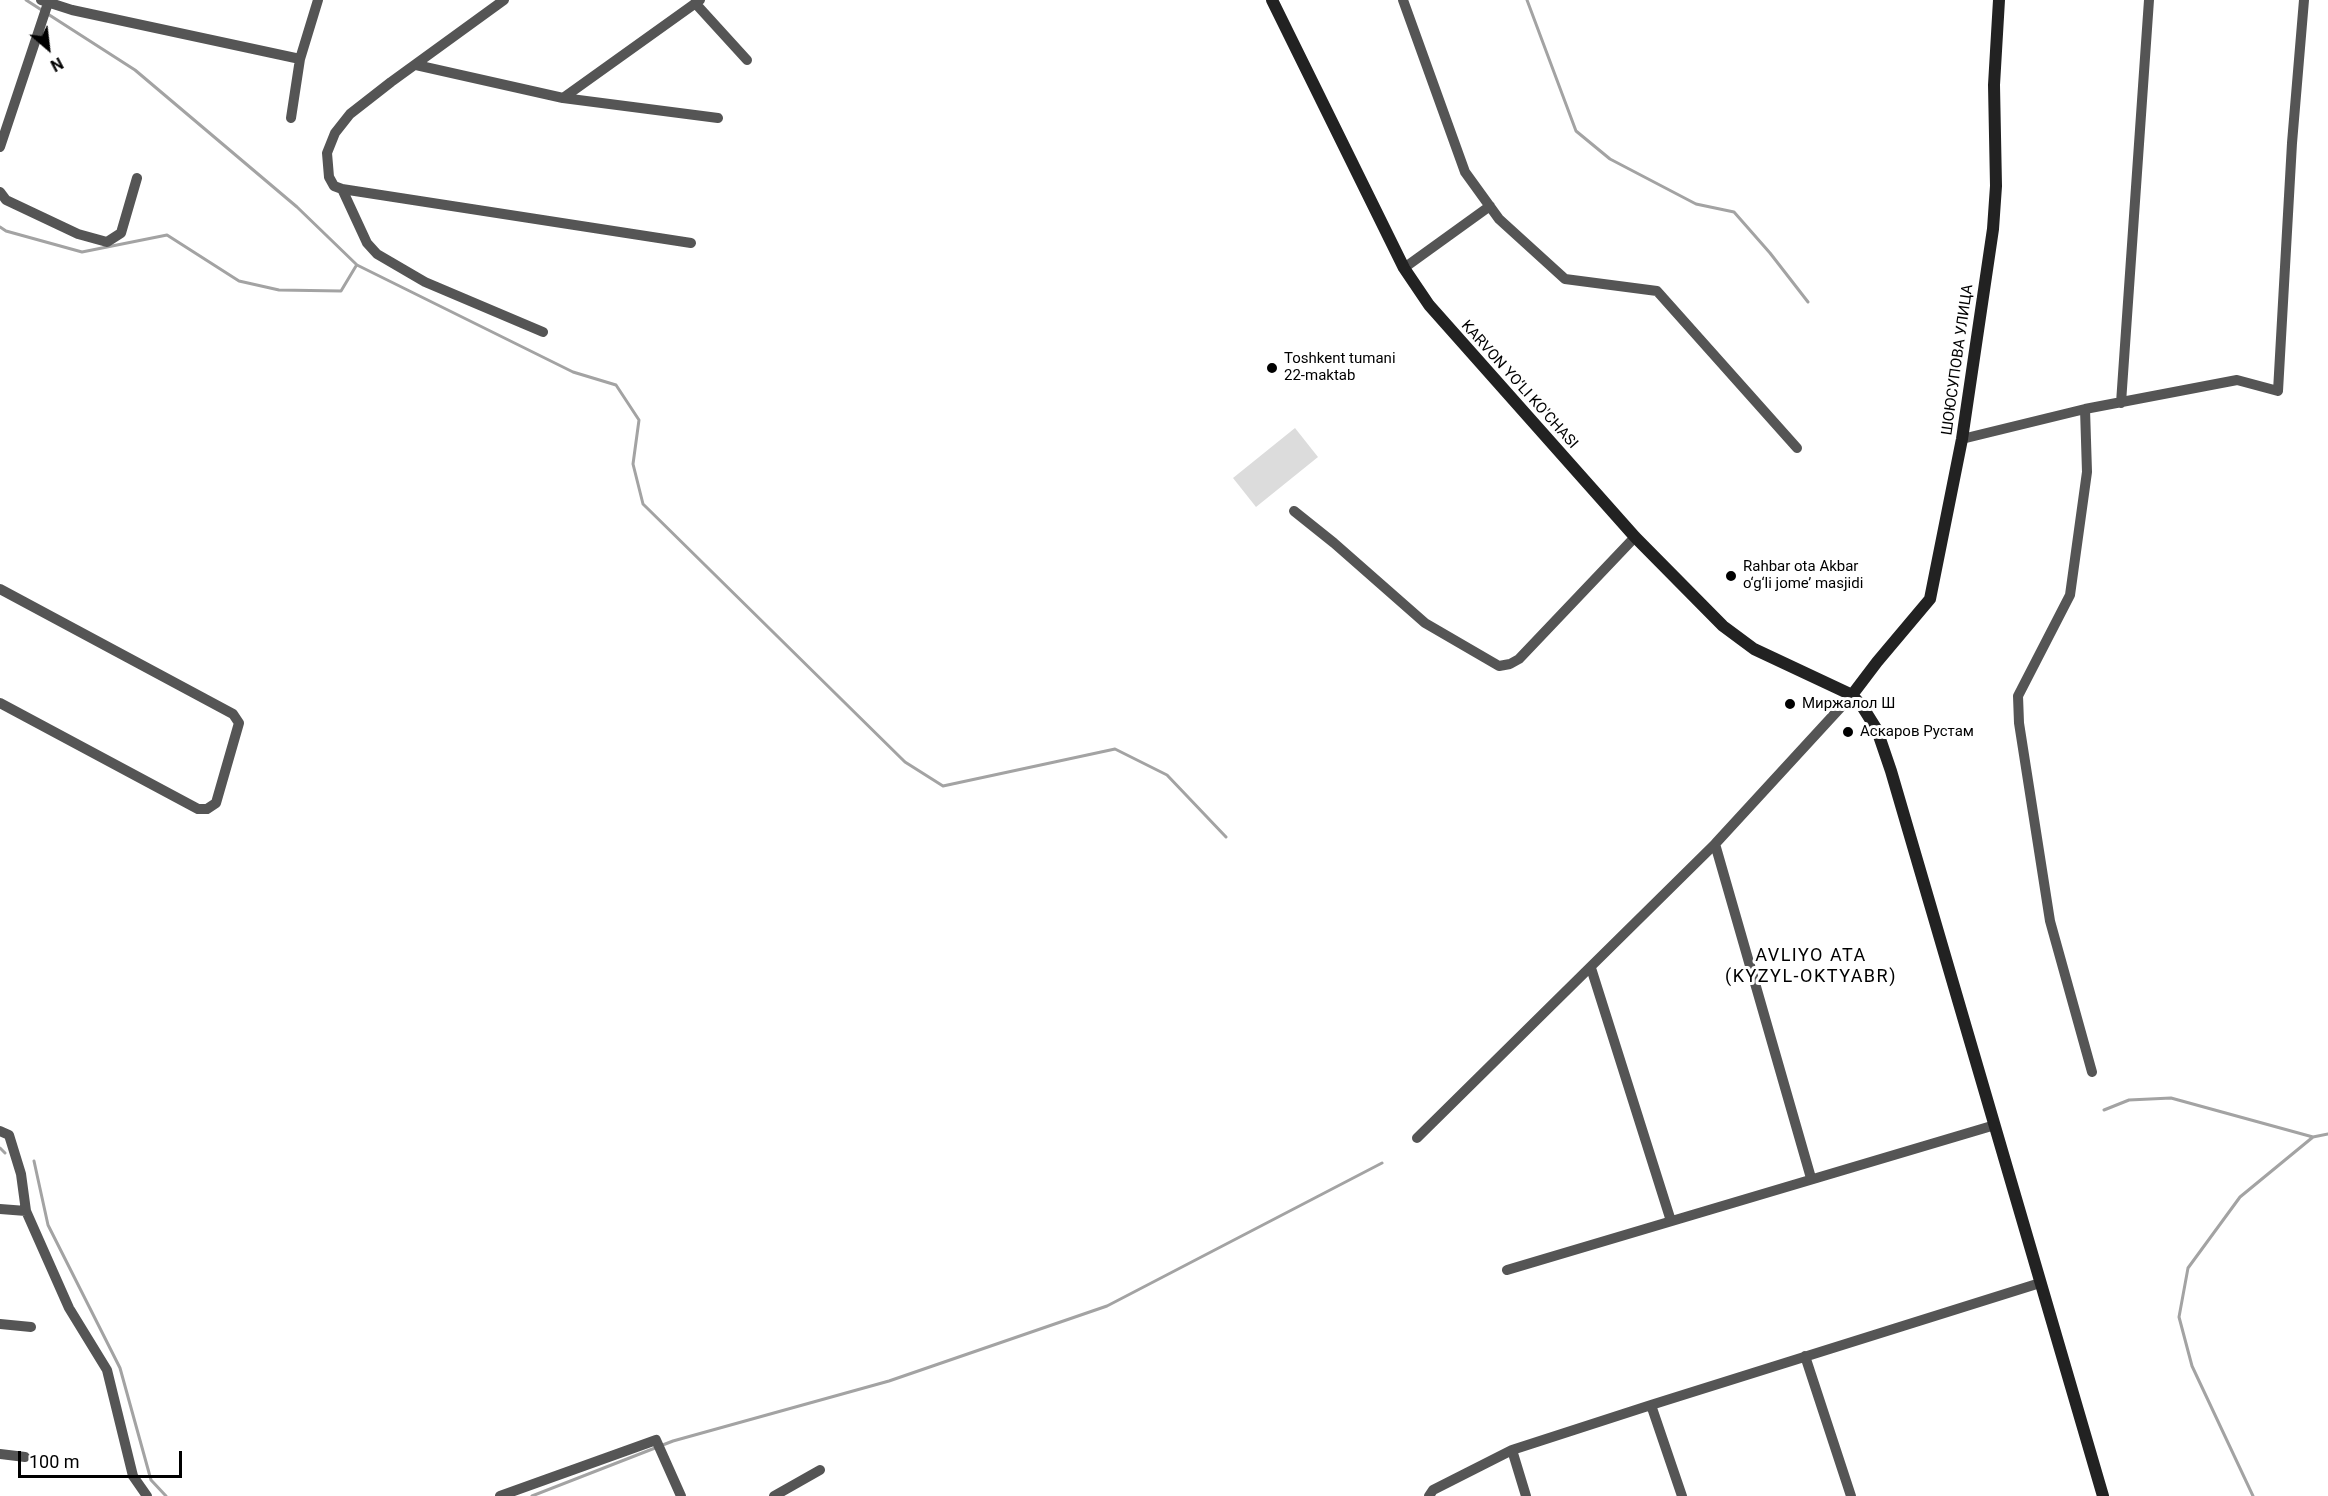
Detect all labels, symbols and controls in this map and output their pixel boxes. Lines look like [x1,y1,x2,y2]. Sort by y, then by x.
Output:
north arrow [18,18,78,78]
text: N [47,53,66,75]
street label: ШОЮСУПОВА УЛИЦА [1938,283,1978,437]
street label: KARVON YO‘LI KO'CHASI [1457,317,1581,453]
place label: Toshkent tumani 22-maktab [1284,350,1396,385]
marker: Toshkent tumani 22-maktab [1265,361,1279,375]
place label: Rahbar ota Akbar o‘g‘li jome’ masjidi [1743,558,1863,593]
marker: Rahbar ota Akbar o‘g‘li jome’ masjidi [1724,569,1738,583]
place label: Миржалол Ш [1802,695,1895,713]
marker: Миржалол Ш [1783,697,1797,711]
place label: Аскаров Рустам [1860,723,1974,741]
marker: Аскаров Рустам [1841,725,1855,739]
district label: AVLIYO ATA (KYZYL-OKTYABR) [1725,945,1897,988]
scale bar [21,1439,184,1477]
text: 100 m [29,1451,80,1472]

